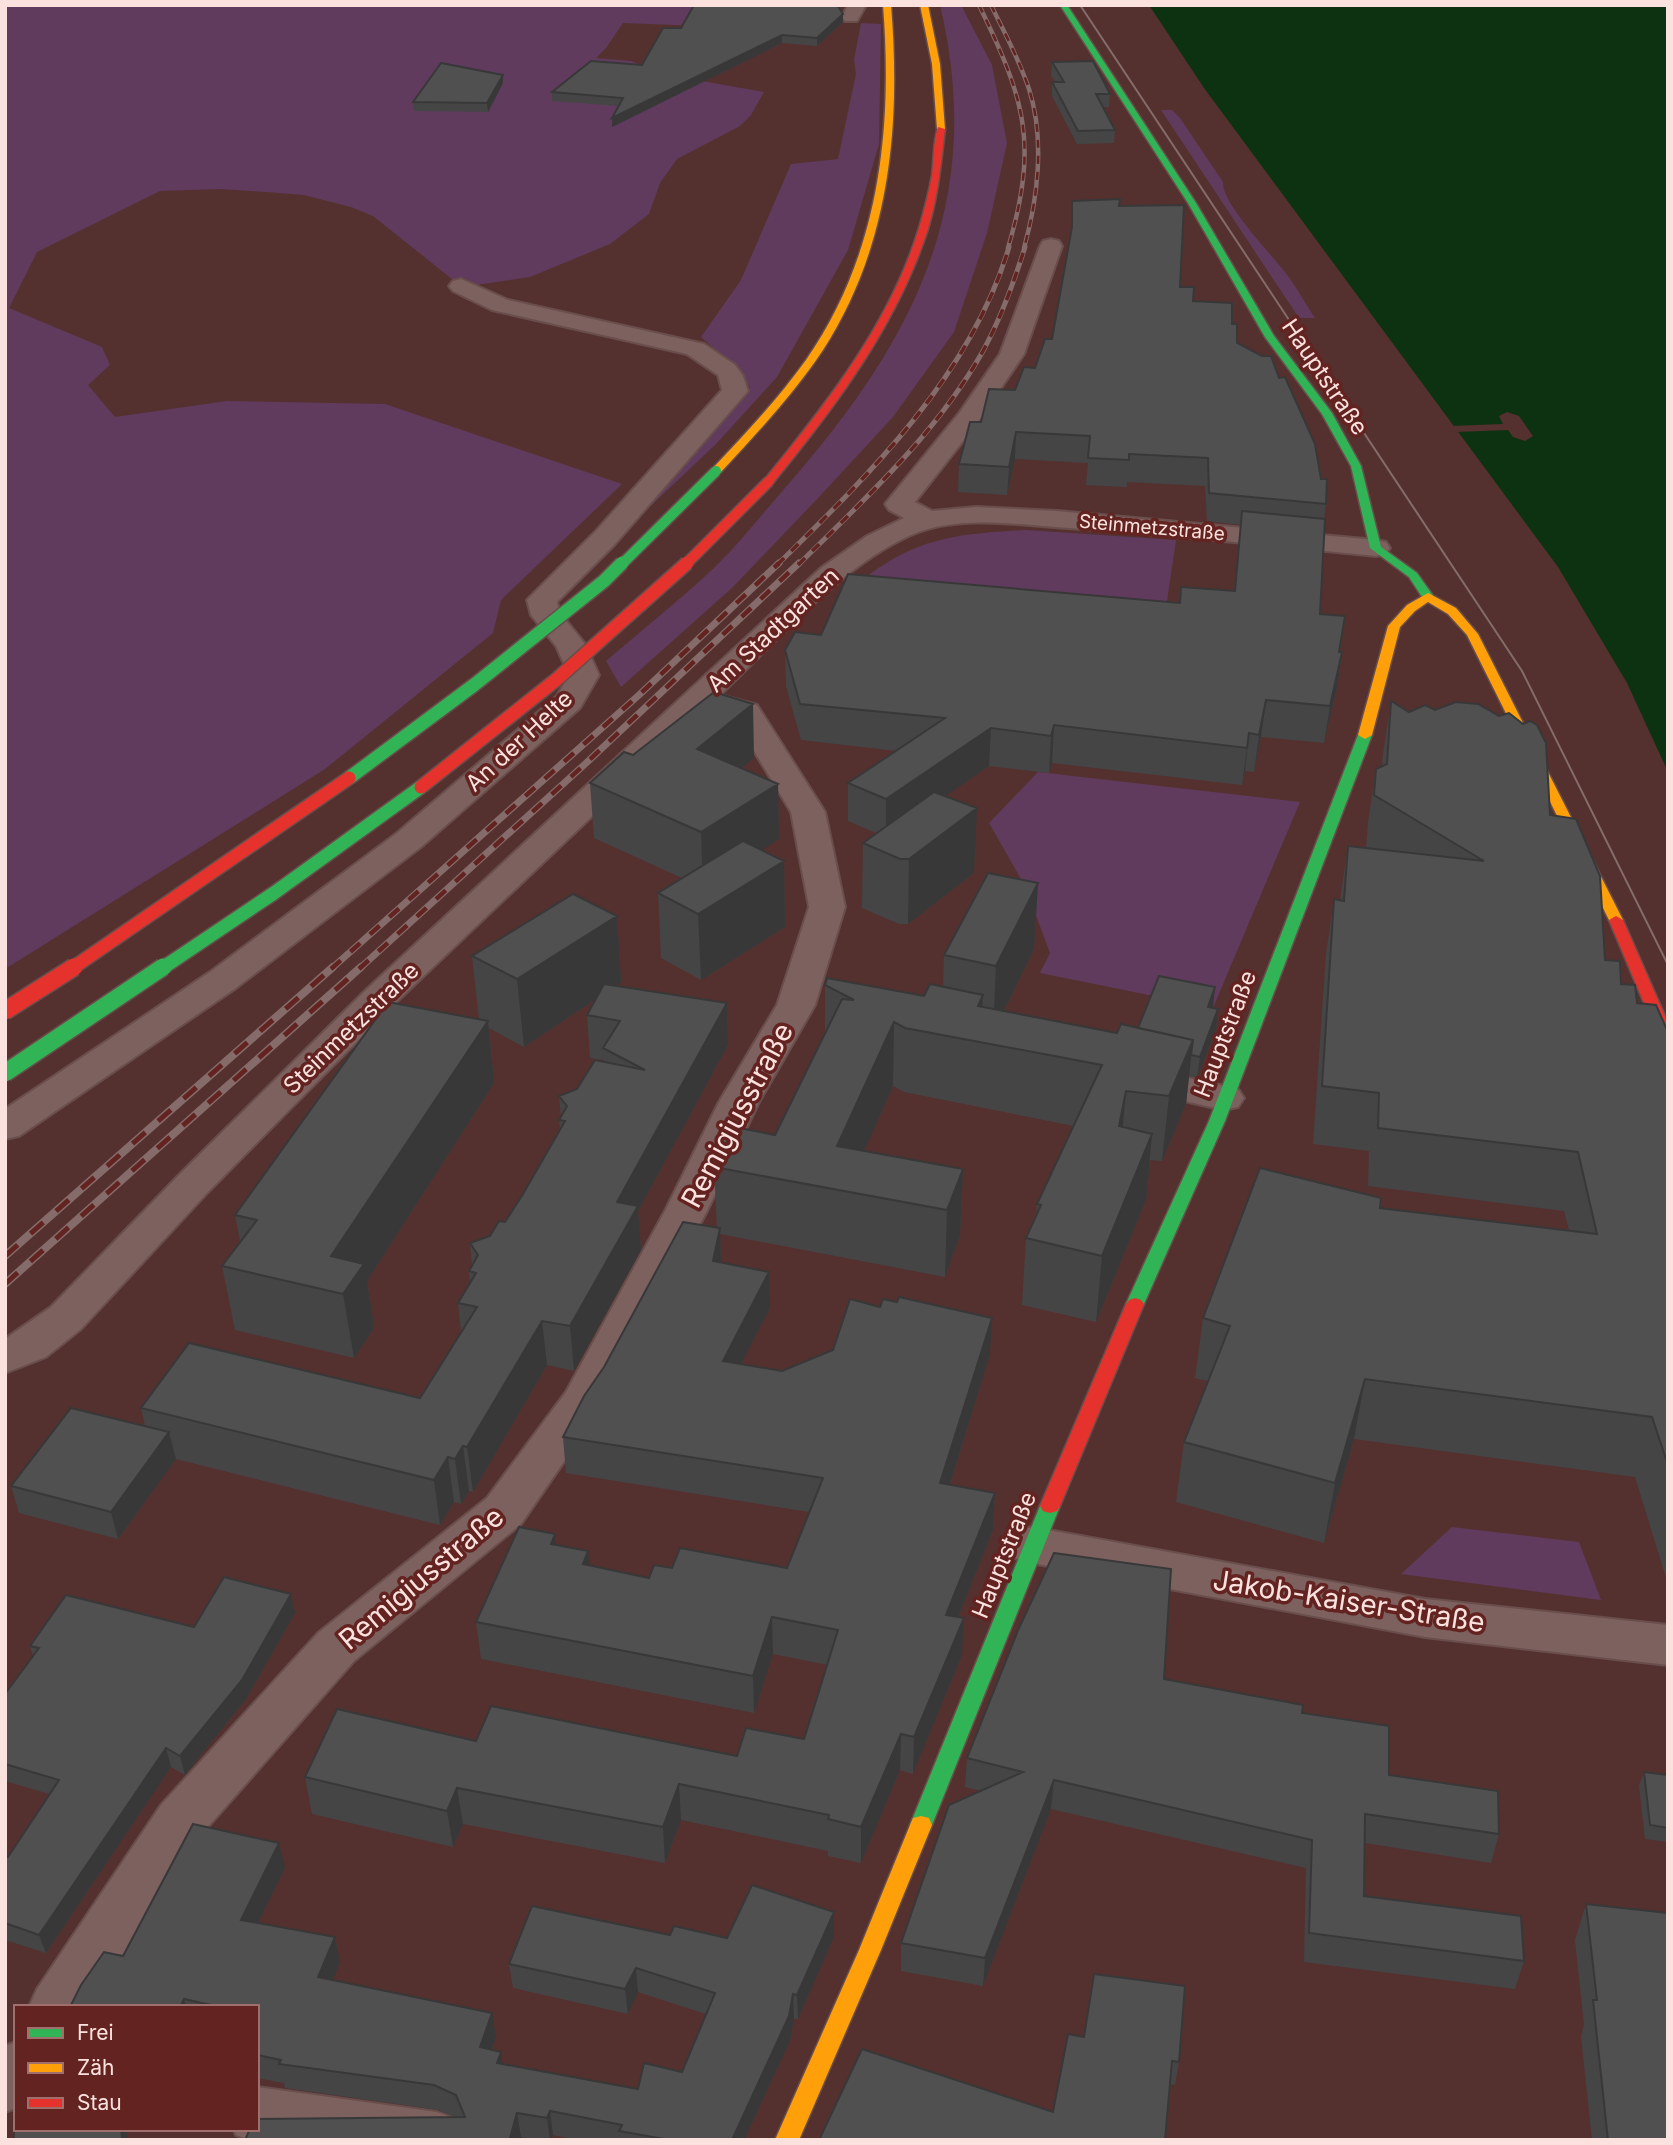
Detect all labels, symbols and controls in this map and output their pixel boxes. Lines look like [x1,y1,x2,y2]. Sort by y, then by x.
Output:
street label: Hauptstraße [1276,314,1374,440]
street label: Steinmetzstraße [1078,510,1226,545]
street label: Am Stadtgarten [701,562,845,698]
street label: An der Helte [460,684,578,798]
street label: Steinmetzstraße [278,956,424,1100]
street label: Hauptstraße [1188,967,1262,1101]
street label: Remigiusstraße [674,1017,800,1213]
street label: Hauptstraße [966,1488,1042,1622]
street label: Remigiusstraße [332,1499,510,1657]
street label: Jakob-Kaiser-Straße [1211,1563,1487,1639]
legend [14,2005,259,2131]
text: Frei [77,2020,114,2045]
text: Zäh [77,2055,114,2080]
text: Stau [77,2090,122,2115]

